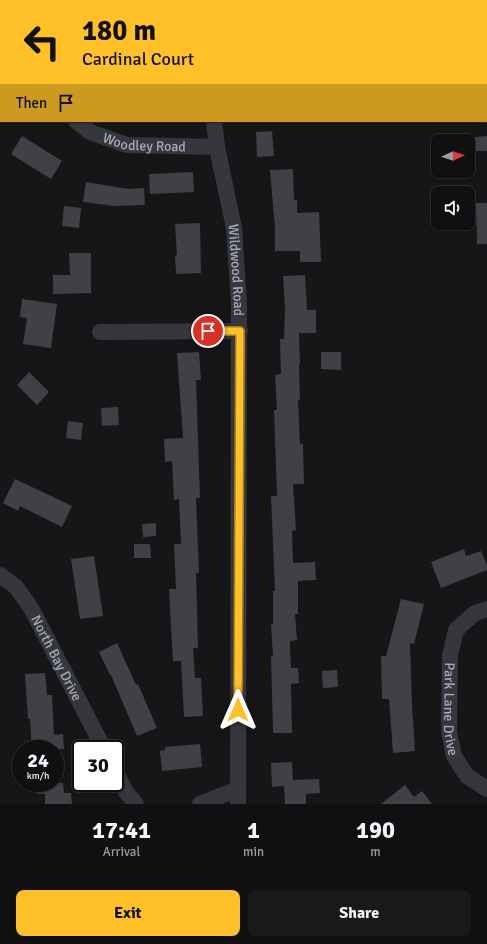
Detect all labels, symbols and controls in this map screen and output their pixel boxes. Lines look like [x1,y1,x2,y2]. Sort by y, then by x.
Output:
text: 180 m [82,14,156,48]
icon: left [16,16,68,68]
text: Cardinal Court [82,48,194,70]
icon: arrive [55,92,77,114]
text: Then [16,94,47,112]
street label: Woodley Road [101,129,186,155]
north arrow [431,134,475,178]
map controls [431,134,475,230]
button: sound [431,186,475,230]
street label: Wildwood Road [225,223,247,316]
pin [191,314,225,348]
icon: arrive [197,320,219,342]
street label: North Bay Drive [27,612,86,704]
street label: Park Lane Drive [440,662,462,757]
position arrow [217,689,259,731]
speed limit sign: 30 [72,740,124,792]
text: 24 [27,748,49,773]
text: km/h [27,770,49,782]
text: 17:41 [92,815,151,845]
text: 1 [247,815,260,845]
text: 190 [356,815,395,845]
text: Arrival [103,844,140,860]
text: min [243,844,264,860]
text: m [370,844,381,860]
button: Exit [16,890,240,936]
button: Share [248,890,471,936]

